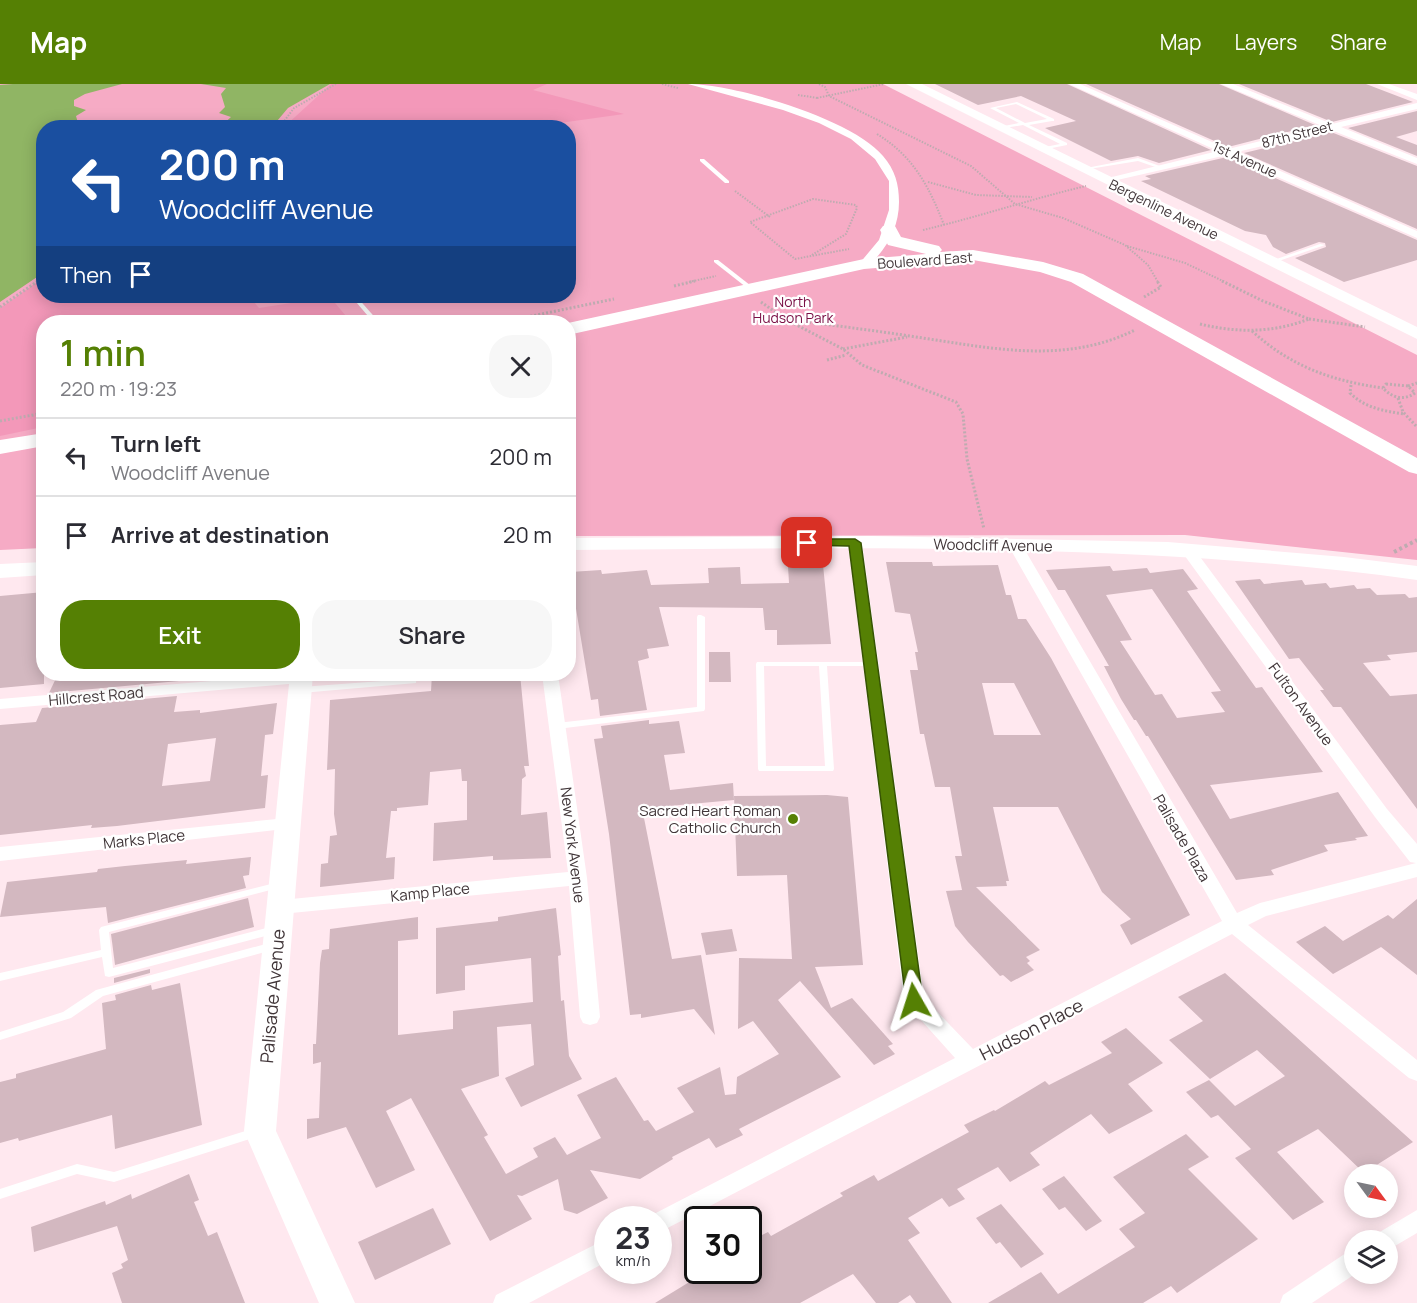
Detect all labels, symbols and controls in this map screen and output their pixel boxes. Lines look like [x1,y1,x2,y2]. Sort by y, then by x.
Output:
text: Map [30,23,87,61]
text: Map [1160,28,1201,56]
text: Layers [1234,28,1297,56]
text: Share [1330,28,1387,56]
street label: 87th Street [1259,116,1335,152]
text: 200 m [159,135,285,193]
street label: 1st Avenue [1210,136,1280,182]
icon: left [60,144,138,222]
street label: Bergenline Avenue [1106,174,1222,244]
text: Woodcliff Avenue [159,190,373,227]
street label: Boulevard East [877,247,974,273]
icon: arrive [124,258,157,291]
text: Then [60,260,112,290]
park label: North Hudson Park [753,292,834,327]
text: 1 min [60,328,146,377]
button: close [489,335,552,398]
text: 220 m · 19:23 [60,375,177,402]
text: Turn left [111,429,201,459]
icon: left [60,441,93,474]
text: 200 m [490,442,552,472]
text: Woodcliff Avenue [111,459,270,486]
pin [781,517,832,568]
icon: arrive [60,519,93,552]
text: Arrive at destination [111,520,329,550]
text: 20 m [503,520,552,550]
icon: arrive [790,526,823,559]
street label: Woodcliff Avenue [933,533,1053,557]
button: Exit [60,600,300,669]
button: Share [312,600,552,669]
street label: Fulton Avenue [1264,658,1338,750]
street label: Hillcrest Road [47,681,145,711]
street label: New York Avenue [555,786,591,904]
street label: Palisade Plaza [1148,790,1216,886]
place label: Sacred Heart Roman Catholic Church [639,800,781,838]
marker: Sacred Heart Roman Catholic Church [786,812,800,826]
street label: Marks Place [102,824,186,854]
street label: Kamp Place [389,877,471,907]
street label: Palisade Avenue [254,928,290,1064]
position arrow [882,969,946,1033]
street label: Hudson Place [975,993,1087,1065]
north arrow [1344,1164,1398,1218]
map controls [1344,1164,1398,1284]
speed limit sign: 30 [684,1206,762,1284]
text: 23 [615,1217,651,1258]
button: layers [1344,1230,1398,1284]
text: km/h [616,1250,650,1271]

